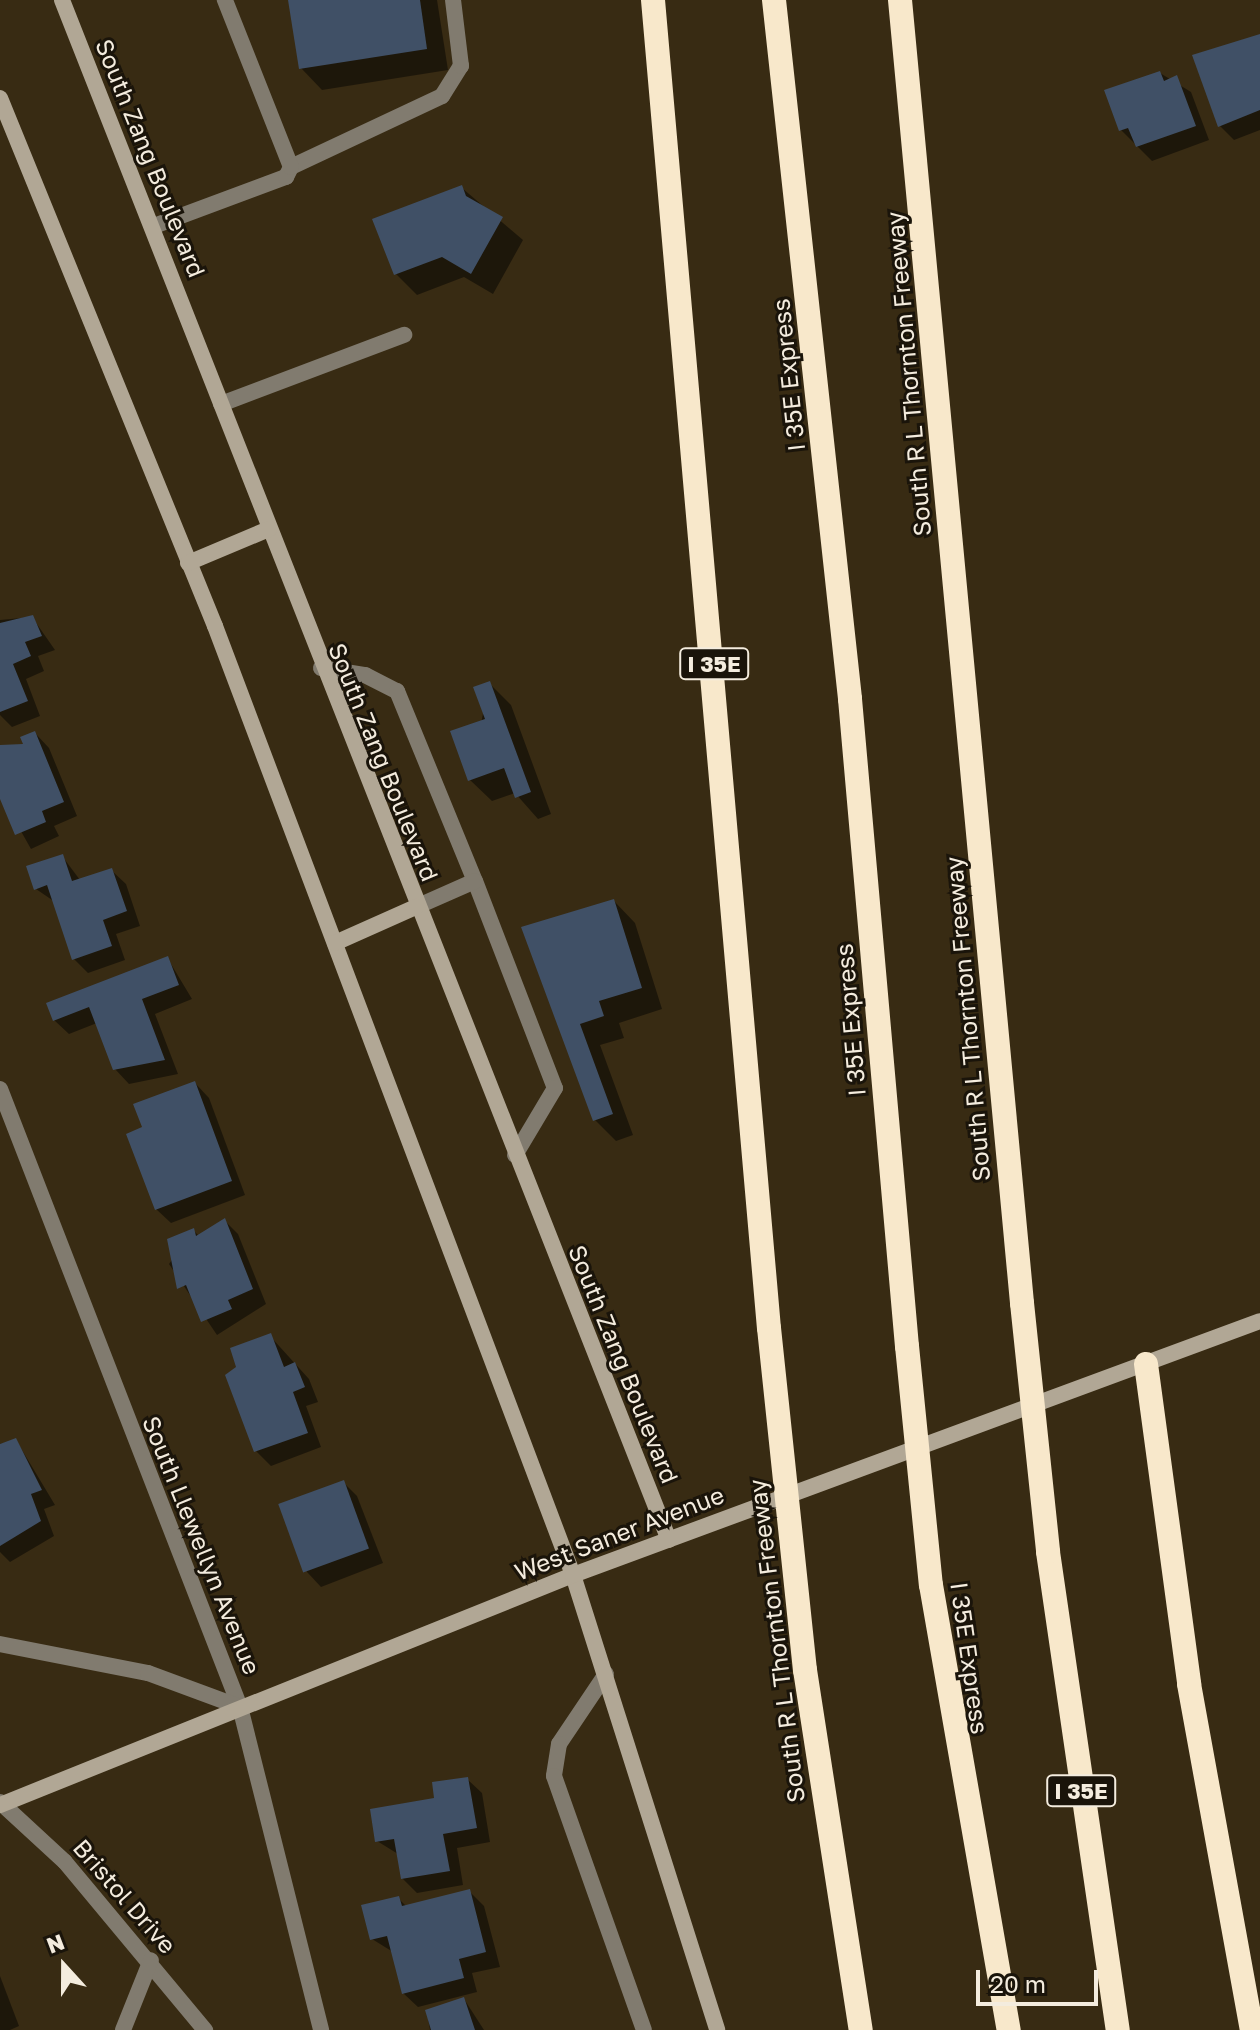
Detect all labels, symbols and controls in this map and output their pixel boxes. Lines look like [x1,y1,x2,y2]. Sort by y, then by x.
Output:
street label: South Zang Boulevard [90,35,212,281]
street label: South R L Thornton Freeway [879,210,937,538]
street label: I 35E Express [766,297,810,453]
street label: South Zang Boulevard [323,639,445,885]
road number: I 35E [678,646,750,682]
street label: South R L Thornton Freeway [938,855,996,1183]
street label: I 35E Express [829,942,871,1098]
street label: South Zang Boulevard [563,1241,685,1487]
street label: South Llewellyn Avenue [137,1412,267,1678]
street label: South R L Thornton Freeway [742,1478,810,1804]
street label: West Saner Avenue [510,1480,728,1586]
street label: I 35E Express [945,1580,995,1736]
road number: I 35E [1045,1773,1117,1809]
street label: Bristol Drive [68,1833,182,1959]
north arrow [24,1926,104,2006]
text: N [43,1928,68,1959]
scale bar [980,1954,1102,2004]
text: 20 m [990,1969,1046,1998]

